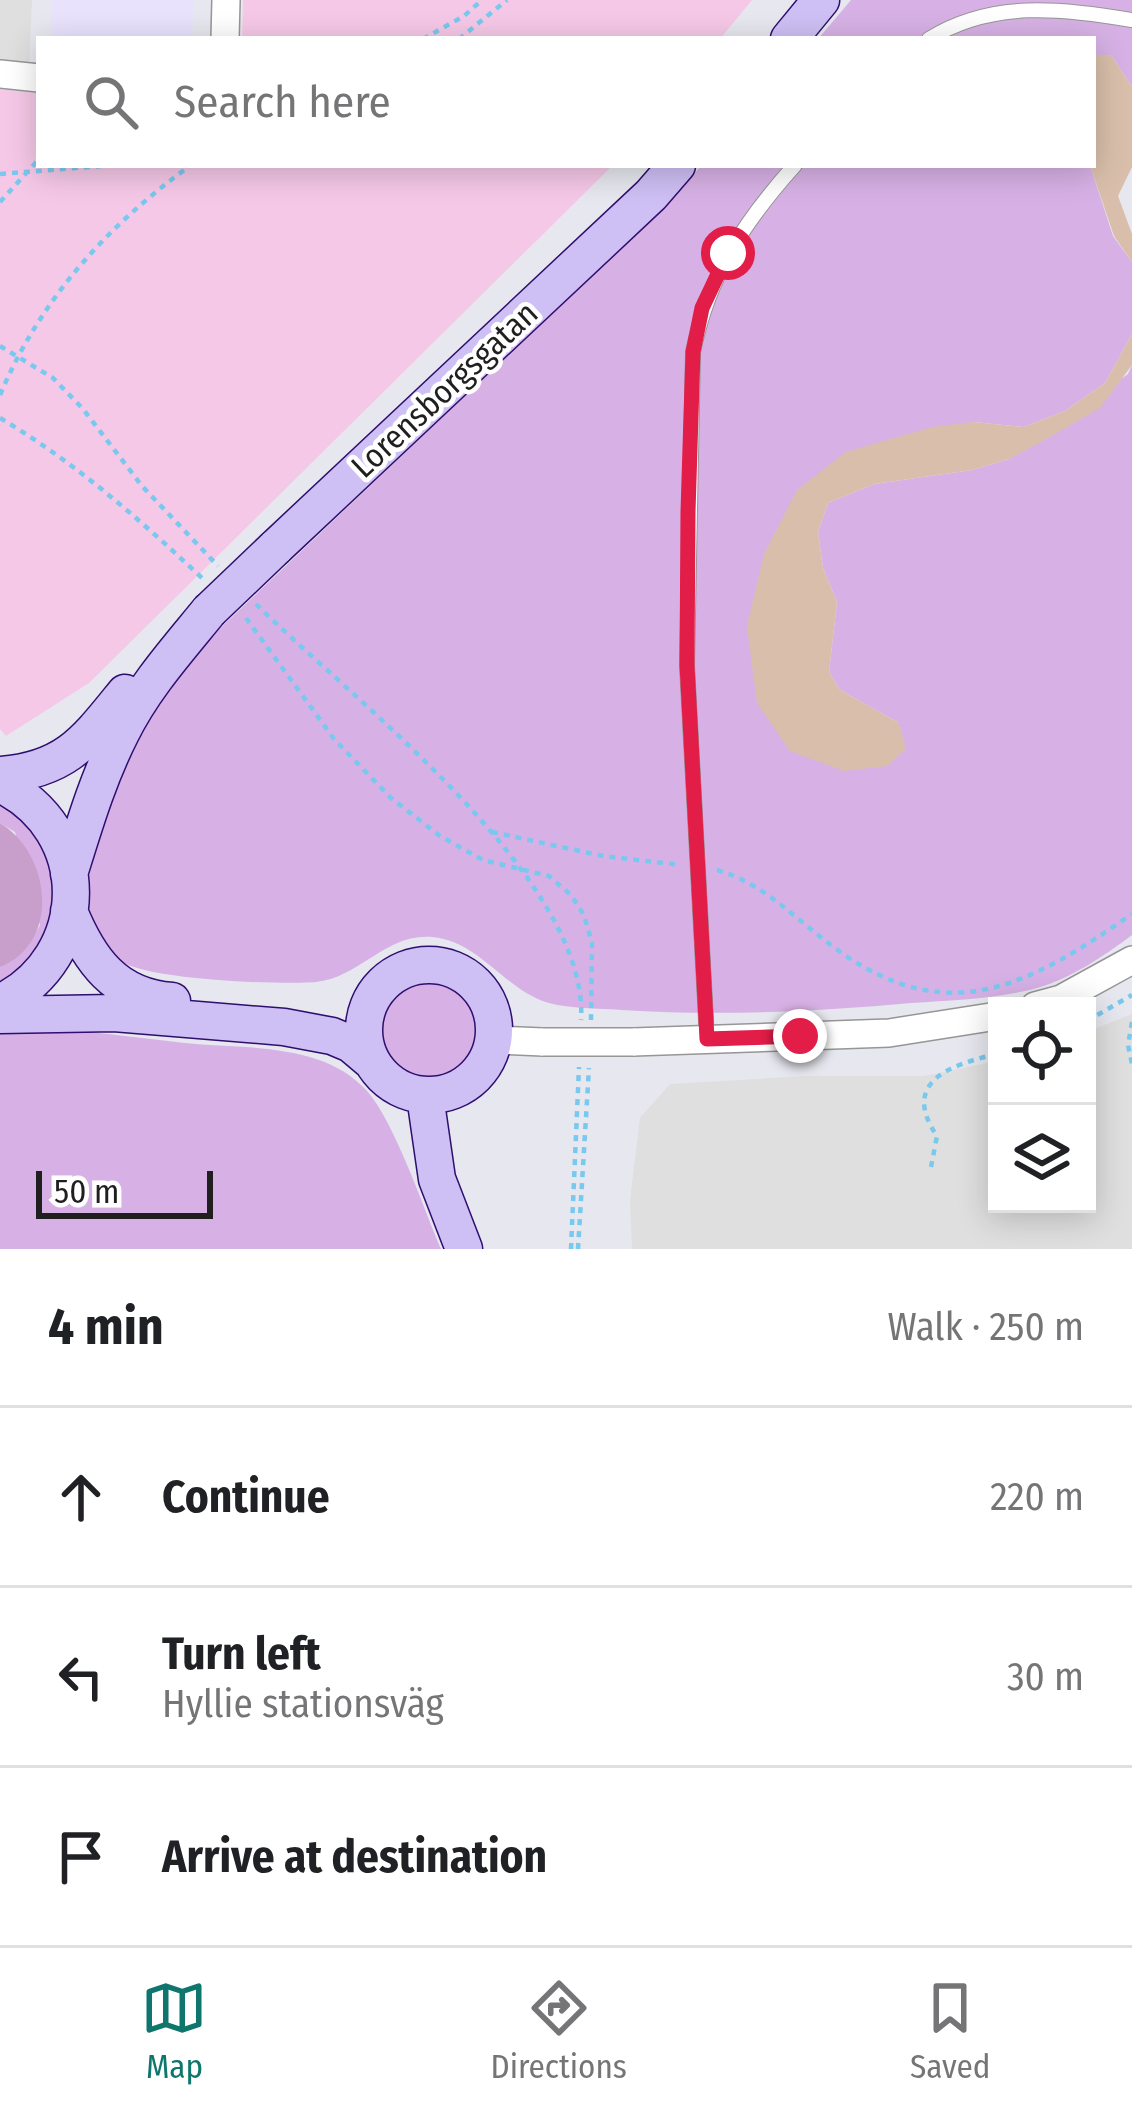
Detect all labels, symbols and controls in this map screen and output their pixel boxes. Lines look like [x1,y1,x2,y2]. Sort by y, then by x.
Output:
search box [36,36,1096,168]
icon: search [78,69,144,135]
text: Search here [174,75,391,129]
route start [701,226,755,280]
street label: Lorensborgsgatan [343,293,546,486]
map controls [988,997,1096,1213]
button: locate [988,997,1096,1105]
route end [773,1009,827,1063]
button: layers [988,1105,1096,1213]
scale bar [36,1165,213,1218]
text: 50 m [54,1172,119,1212]
text: 4 min [48,1296,164,1358]
text: Walk · 250 m [888,1304,1084,1350]
icon: ahead [48,1464,114,1530]
text: Continue [162,1470,330,1524]
text: 220 m [990,1474,1084,1520]
text: Turn left [162,1627,321,1681]
icon: left [48,1644,114,1710]
text: 30 m [1007,1654,1084,1700]
text: Hyllie stationsväg [162,1681,444,1727]
icon: arrive [48,1824,114,1890]
text: Arrive at destination [162,1830,547,1884]
tab: Map [141,1975,207,2087]
tab: Directions [490,1975,627,2087]
tab: Saved [910,1975,990,2087]

